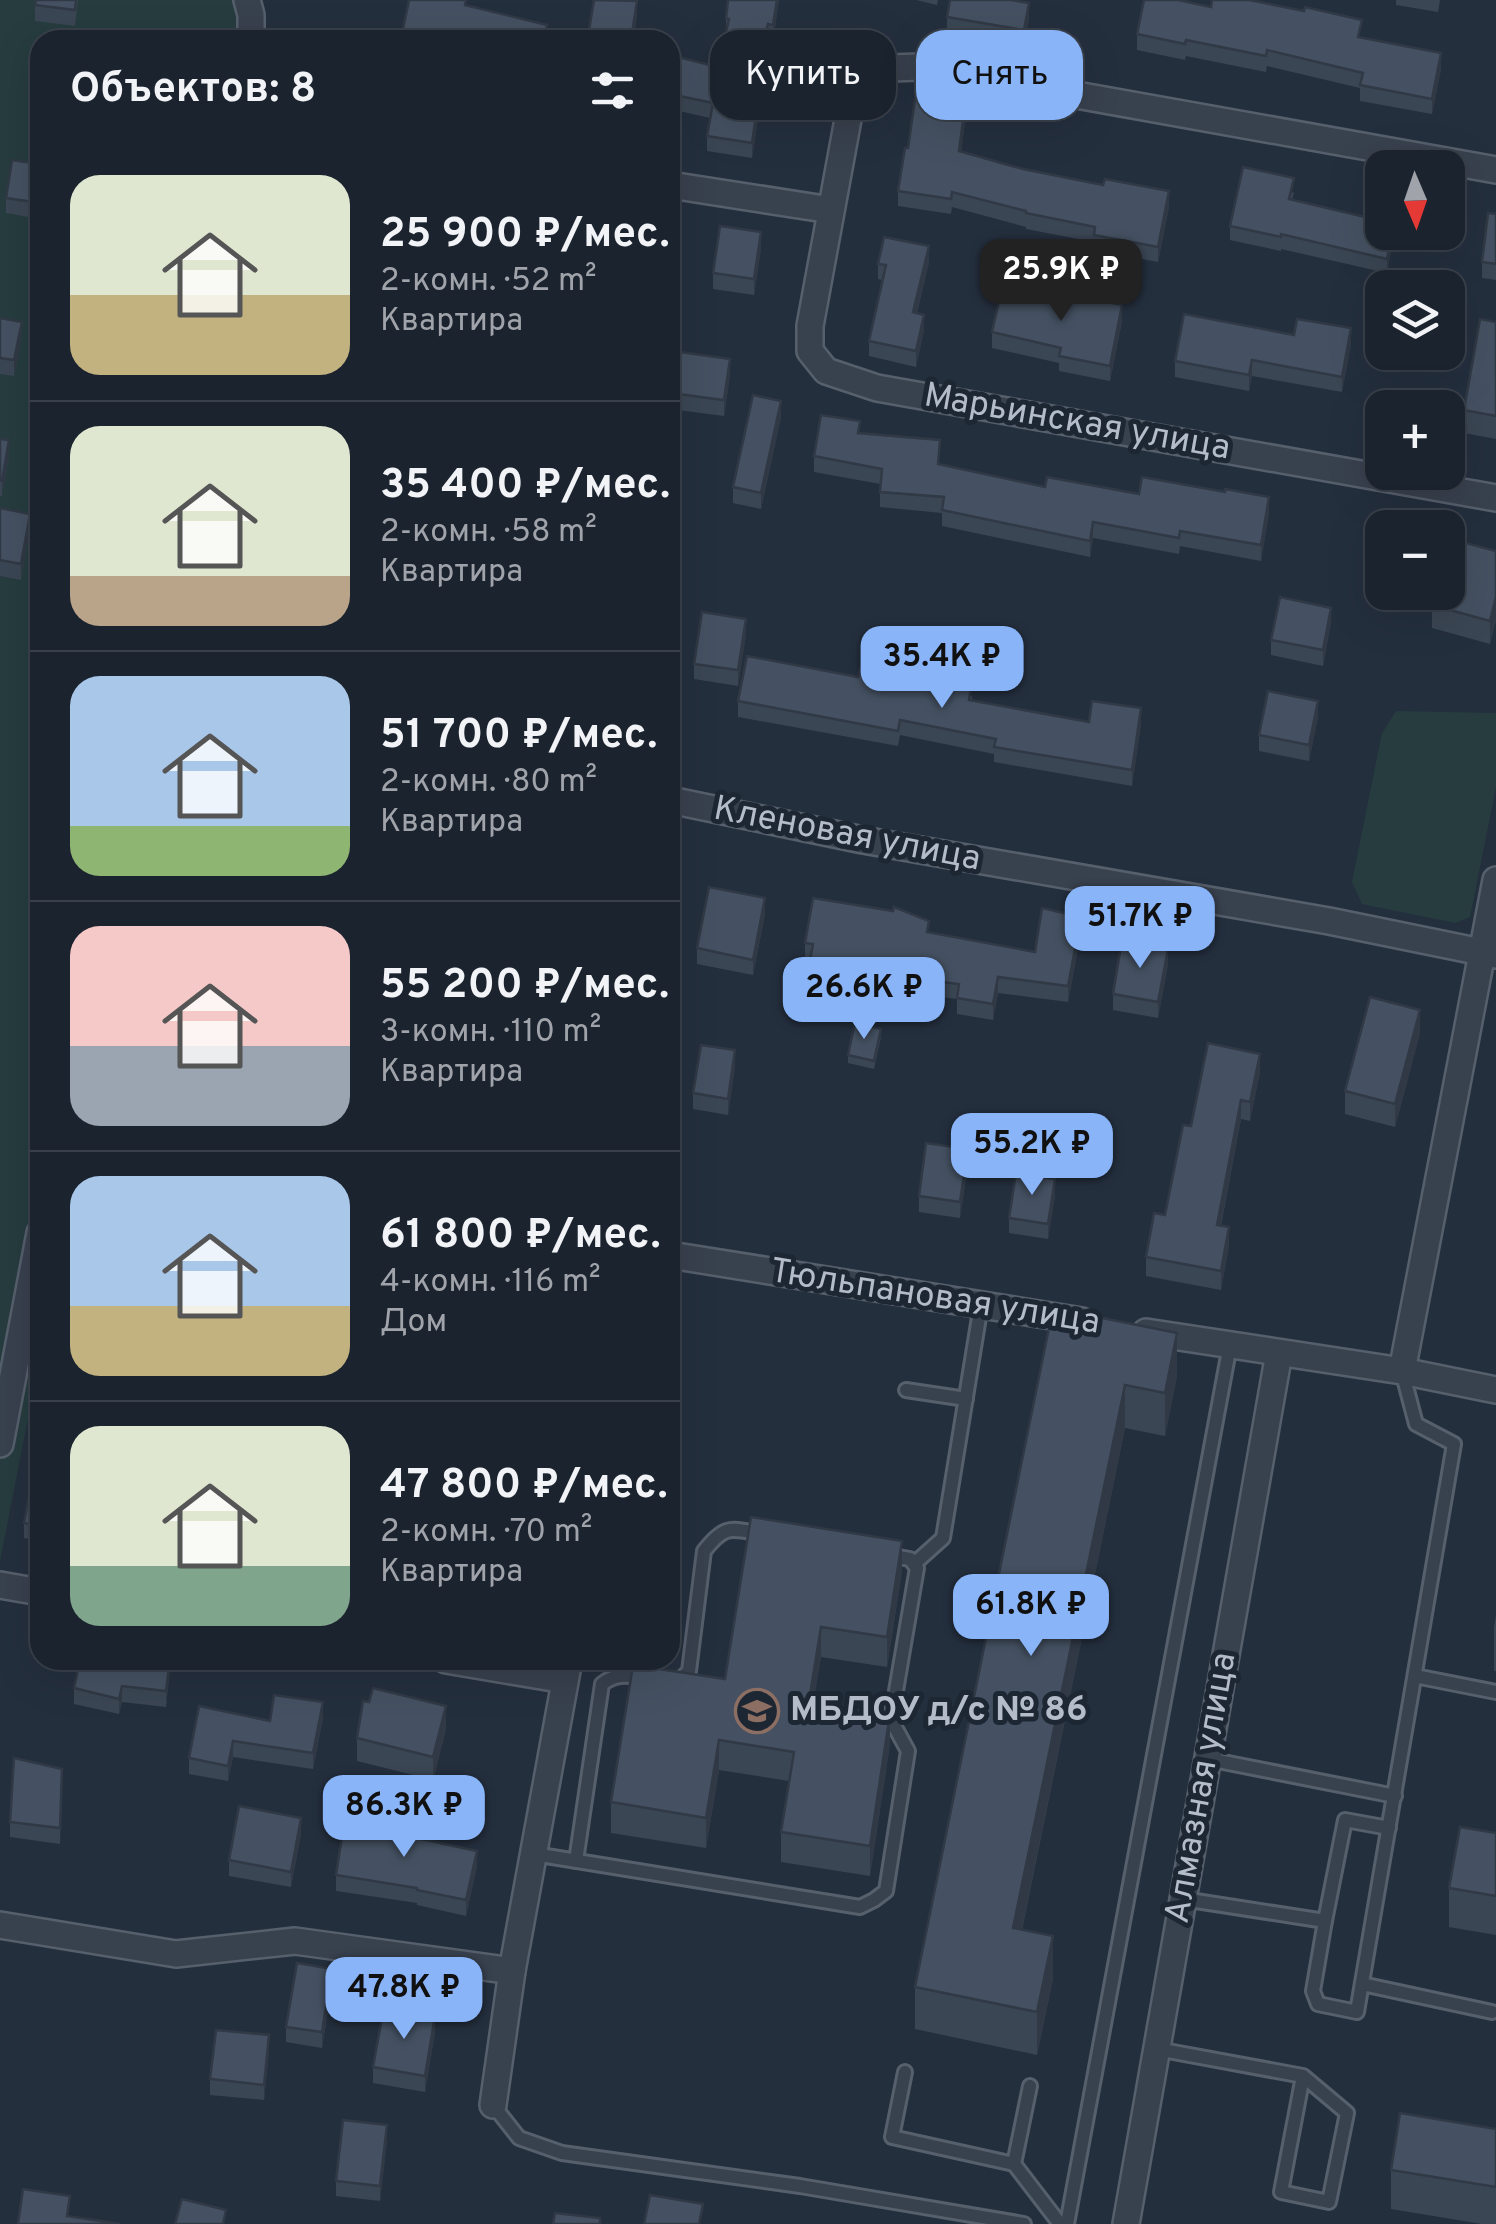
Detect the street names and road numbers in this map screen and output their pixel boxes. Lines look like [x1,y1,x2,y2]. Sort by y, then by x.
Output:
street label: Марьинская улица [920,374,1234,472]
street label: Кленовая улица [710,788,984,882]
street label: Тюльпановая улица [767,1250,1103,1346]
street label: Алмазная улица [1156,1649,1248,1927]

